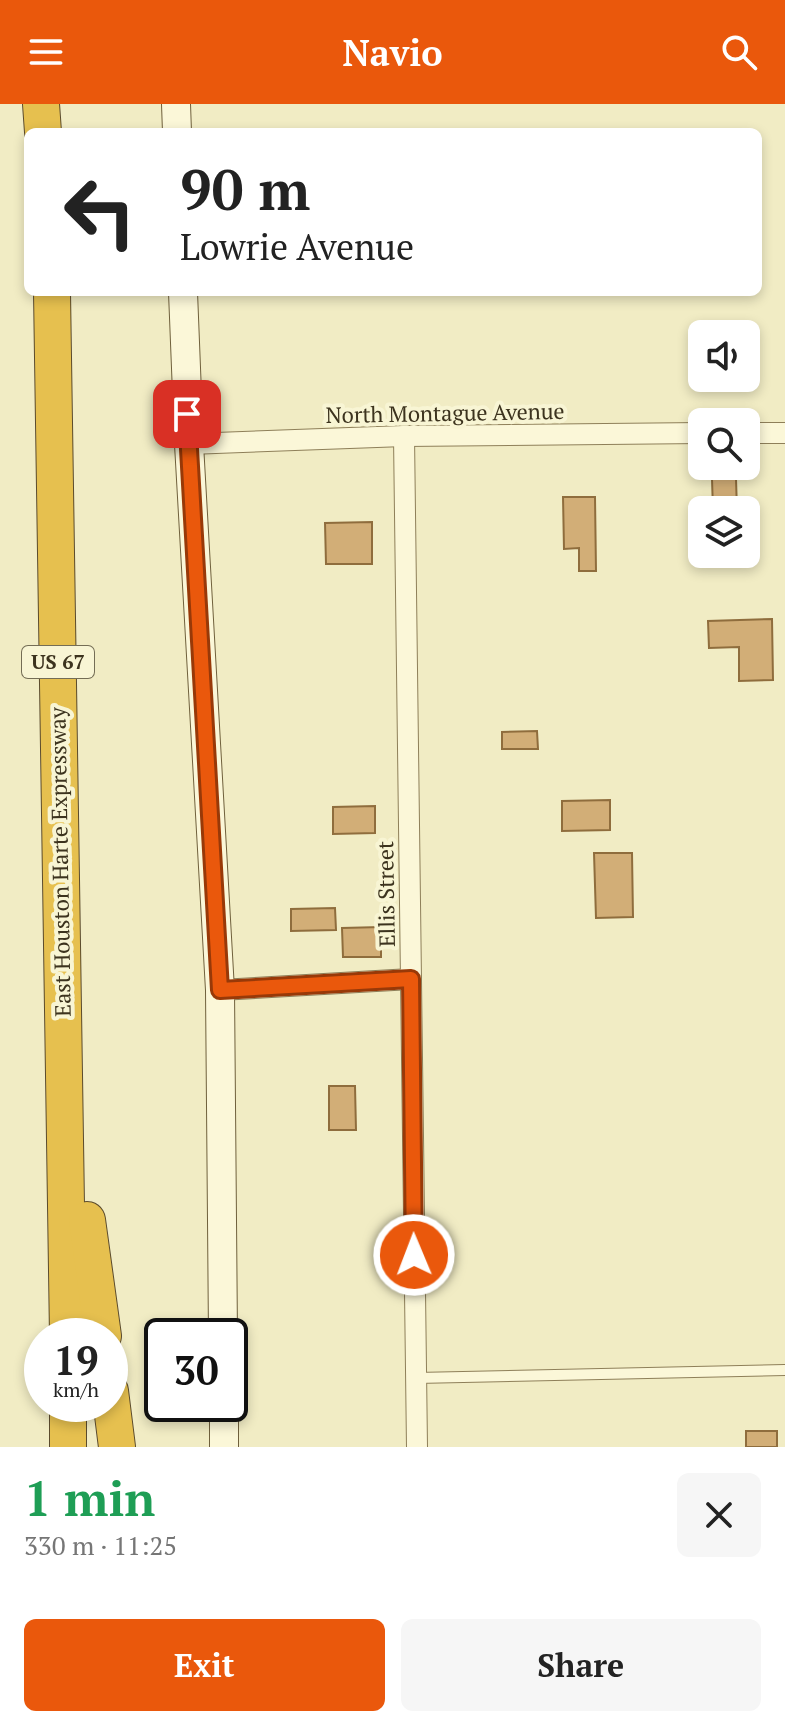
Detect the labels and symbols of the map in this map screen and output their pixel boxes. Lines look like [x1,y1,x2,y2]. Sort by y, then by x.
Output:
pin [153,380,221,448]
street label: North Montague Avenue [325,396,565,429]
road number: US 67 [22,646,94,678]
street label: East Houston Harte Expressway [42,706,77,1017]
street label: Ellis Street [370,841,401,947]
position arrow [372,1213,456,1297]
speed limit sign: 30 [144,1318,248,1422]

